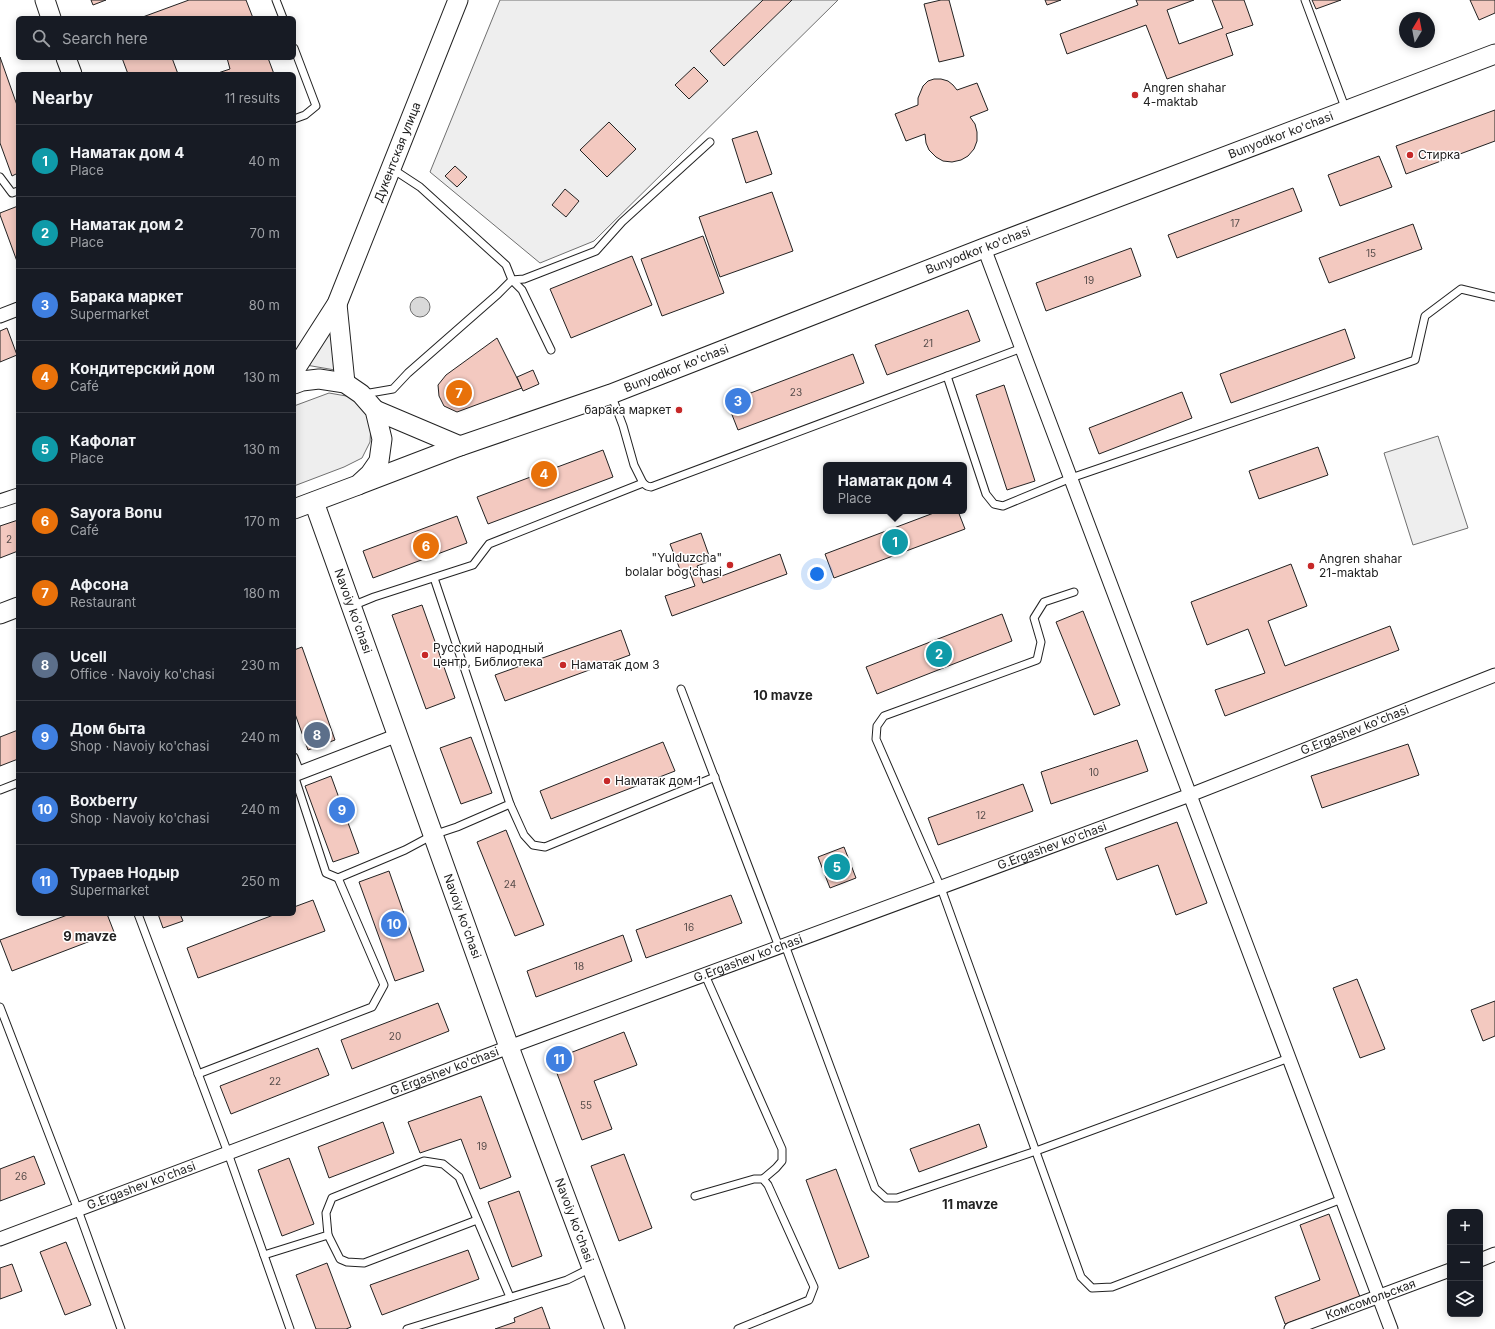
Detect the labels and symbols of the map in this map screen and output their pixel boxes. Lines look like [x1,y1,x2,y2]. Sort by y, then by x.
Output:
north arrow [1399,12,1435,48]
place label: Angren shahar 4-maktab [1143,80,1227,109]
marker: Angren shahar 4-maktab [1130,90,1140,100]
street label: Дукентская улица [370,100,424,204]
street label: Bunyodkor ko'chasi [1226,108,1335,162]
place label: Стирка [1418,147,1460,162]
marker: Стирка [1405,150,1415,160]
house number: 17 [1230,217,1240,229]
street label: Bunyodkor ko'chasi [923,223,1032,277]
house number: 15 [1366,247,1376,259]
house number: 19 [1084,274,1094,286]
house number: 21 [923,337,933,349]
street label: Bunyodkor ko'chasi [622,341,731,395]
pin: 7 [446,378,472,408]
pin: 3 [725,386,751,416]
house number: 23 [790,386,802,398]
place label: барака маркет [584,402,671,417]
marker: барака маркет [674,405,684,415]
pin: 4 [531,459,557,489]
pin: 1 [882,527,908,557]
pin: 6 [413,531,439,561]
house number: 2 [6,533,12,545]
place label: "Yulduzcha" bolalar bog'chasi [625,550,722,579]
place label: Angren shahar 21-maktab [1319,551,1403,580]
marker: "Yulduzcha" bolalar bog'chasi [725,560,735,570]
marker: Angren shahar 21-maktab [1306,561,1316,571]
your location [807,564,827,584]
street label: Navoiy ko'chasi [331,567,376,656]
pin: 2 [926,639,952,669]
place label: Русский народный центр, Библиотека [433,640,544,669]
marker: Русский народный центр, Библиотека [420,650,430,660]
place label: Наматак дом 3 [571,657,660,672]
marker: Наматак дом 3 [558,660,568,670]
district label: 10 mavze [753,687,813,703]
street label: G.Ergashev ko'chasi [1298,702,1411,758]
pin: 8 [304,720,330,750]
house number: 10 [1089,766,1099,778]
place label: Наматак дом 1 [615,773,701,788]
marker: Наматак дом 1 [602,776,612,786]
pin: 9 [329,795,355,825]
house number: 12 [976,809,986,821]
street label: G.Ergashev ko'chasi [995,819,1109,873]
pin: 5 [824,852,850,882]
street label: Navoiy ko'chasi [441,872,485,961]
house number: 24 [504,878,516,890]
pin: 10 [381,909,407,939]
house number: 16 [684,921,694,933]
district label: 9 mavze [63,928,117,944]
street label: G.Ergashev ko'chasi [691,931,805,985]
house number: 18 [574,960,584,972]
house number: 20 [389,1030,401,1042]
street label: G.Ergashev ko'chasi [388,1044,501,1098]
pin: 11 [546,1044,572,1074]
house number: 22 [269,1075,281,1087]
house number: 55 [580,1099,592,1111]
house number: 19 [477,1140,487,1152]
street label: G.Ergashev ko'chasi [85,1158,198,1213]
house number: 26 [15,1170,27,1182]
street label: Navoiy ko'chasi [552,1176,597,1265]
district label: 11 mavze [942,1196,998,1212]
street label: Комсомольская [1323,1275,1418,1323]

